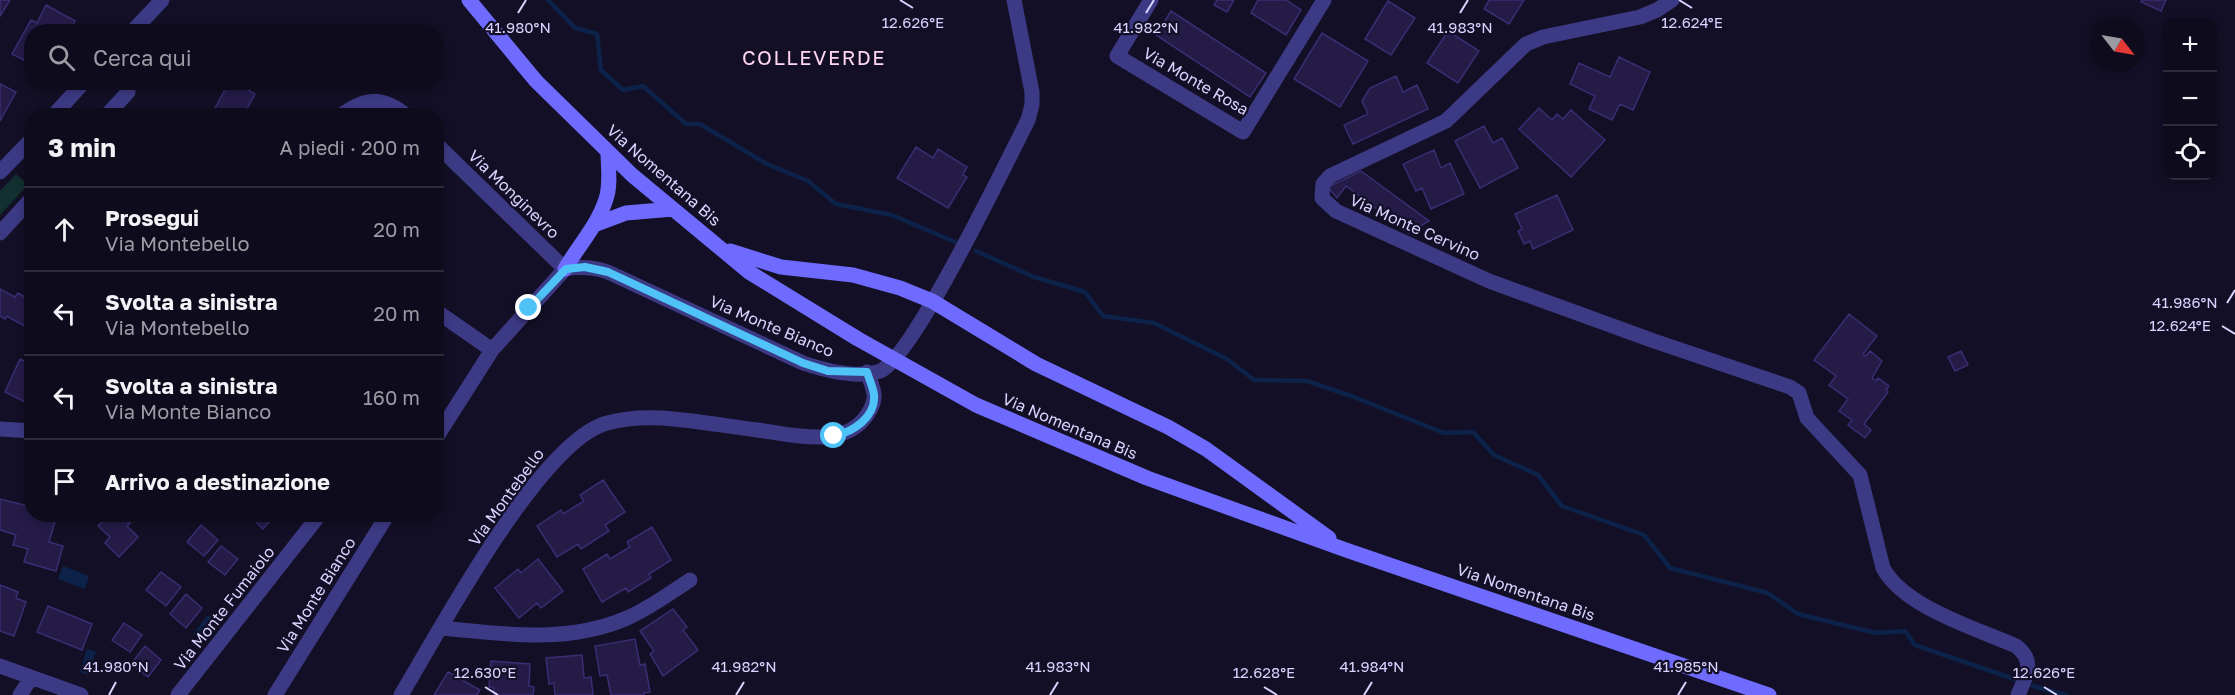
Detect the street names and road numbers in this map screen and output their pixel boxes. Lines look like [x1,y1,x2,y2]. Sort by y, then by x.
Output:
street label: Via Monte Rosa [1140,43,1252,119]
street label: Via Nomentana Bis [603,120,725,230]
street label: Via Monginevro [464,146,564,242]
street label: Via Monte Cervino [1347,189,1483,265]
street label: Via Monte Bianco [707,291,837,361]
street label: Via Nomentana Bis [999,389,1141,463]
street label: Via Montebello [464,444,548,550]
street label: Via Monte Bianco [272,533,360,657]
street label: Via Monte Fumaiolo [169,542,279,674]
street label: Via Nomentana Bis [1454,559,1598,625]

